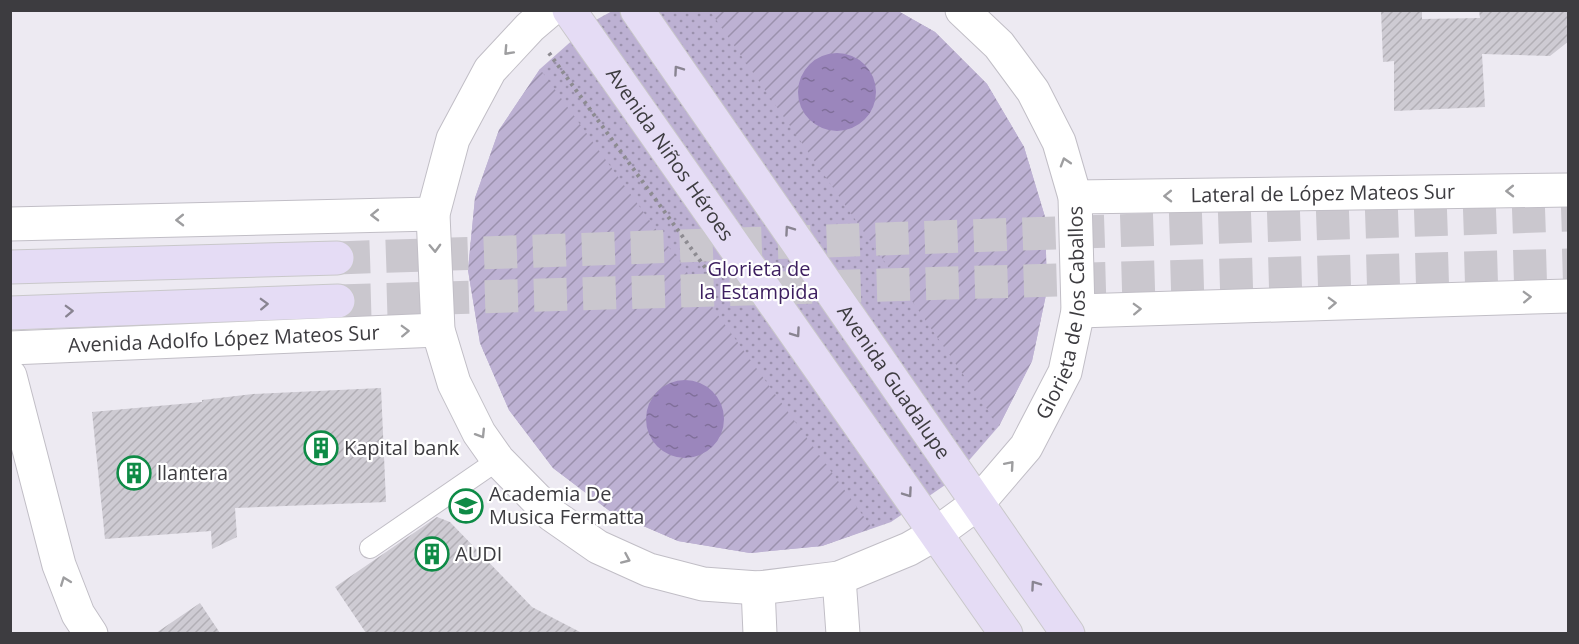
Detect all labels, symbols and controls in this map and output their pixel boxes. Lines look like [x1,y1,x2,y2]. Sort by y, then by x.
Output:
one-way arrow [504,44,515,55]
street label: Avenida Niños Héroes [600,62,740,246]
one-way arrow [674,65,685,76]
one-way arrow [1060,157,1072,168]
street label: Lateral de López Mateos Sur [1191,178,1455,208]
one-way arrow [1506,185,1515,197]
one-way arrow [1164,190,1173,202]
street label: Glorieta de los Caballos [1029,206,1091,424]
one-way arrow [370,209,379,222]
one-way arrow [175,214,184,226]
one-way arrow [785,226,796,237]
one-way arrow [428,244,441,253]
park label: Glorieta de la Estampida [699,255,819,305]
one-way arrow [1522,291,1531,303]
one-way arrow [259,297,268,310]
one-way arrow [1327,297,1336,310]
street label: Avenida Guadalupe [831,299,957,464]
one-way arrow [1132,303,1141,316]
one-way arrow [64,304,73,317]
street label: Avenida Adolfo López Mateos Sur [67,318,380,359]
one-way arrow [400,325,409,338]
one-way arrow [789,327,800,338]
one-way arrow [473,428,485,438]
building icon: Kapital bank [303,430,339,466]
place label: Kapital bank [344,434,460,461]
building icon: llantera [116,455,152,491]
place label: llantera [157,459,228,486]
one-way arrow [1003,461,1014,472]
place label: Academia De Musica Fermatta [489,480,644,530]
one-way arrow [901,486,912,497]
school or university icon: Academia De Musica Fermatta [448,488,484,524]
building icon: AUDI [414,536,450,572]
place label: AUDI [455,540,502,567]
one-way arrow [620,552,631,564]
one-way arrow [60,576,72,587]
one-way arrow [1031,581,1042,592]

